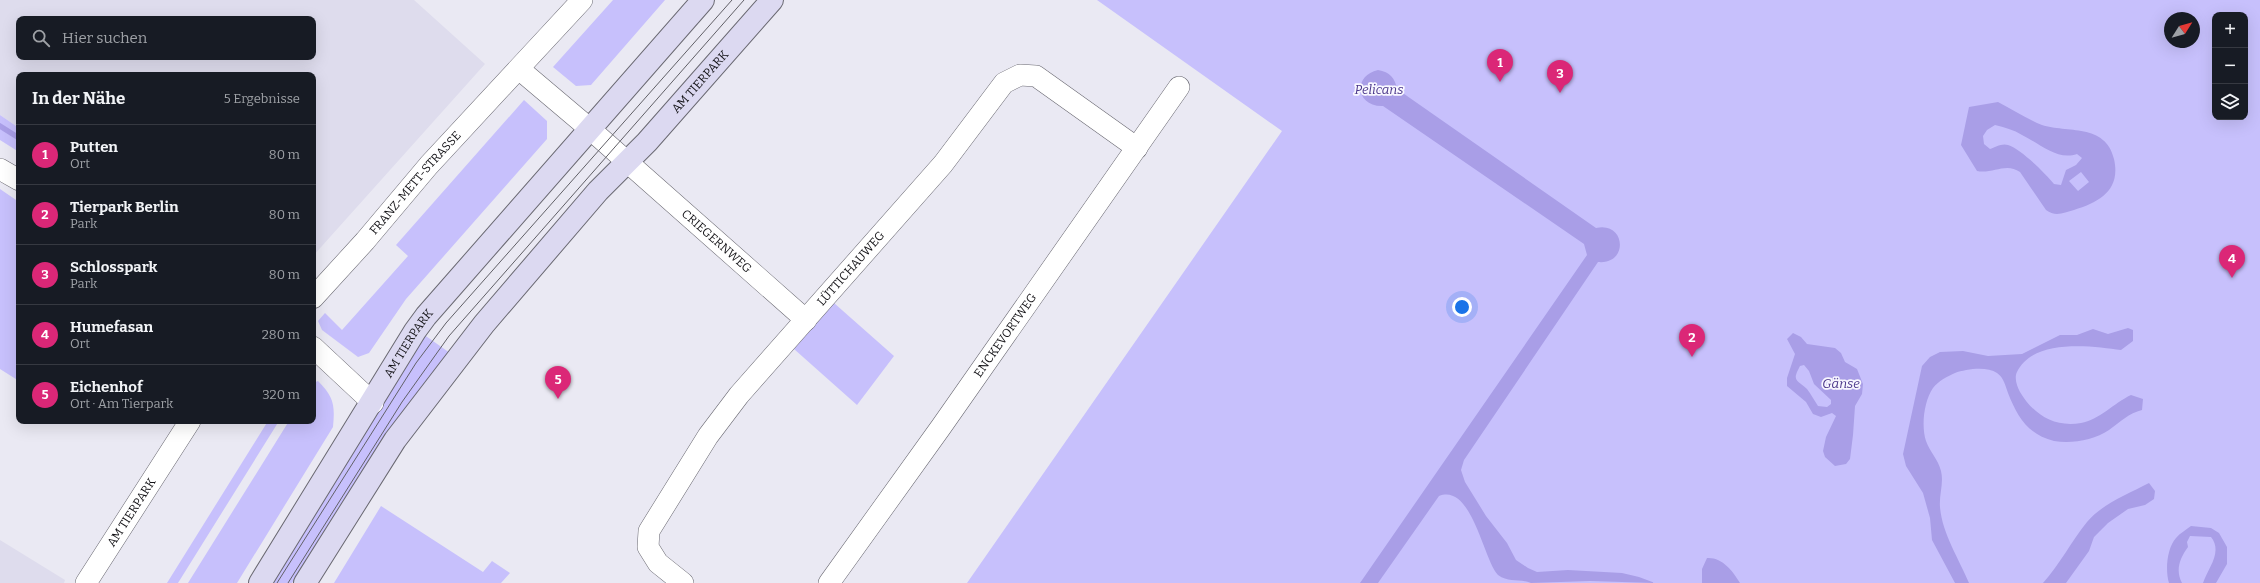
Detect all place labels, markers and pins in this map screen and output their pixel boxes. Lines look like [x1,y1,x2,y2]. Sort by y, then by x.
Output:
pin: 1 [1487,49,1513,82]
pin: 3 [1547,60,1573,93]
pin: 4 [2219,245,2245,278]
pin: 2 [1679,324,1705,357]
pin: 5 [545,366,571,399]

